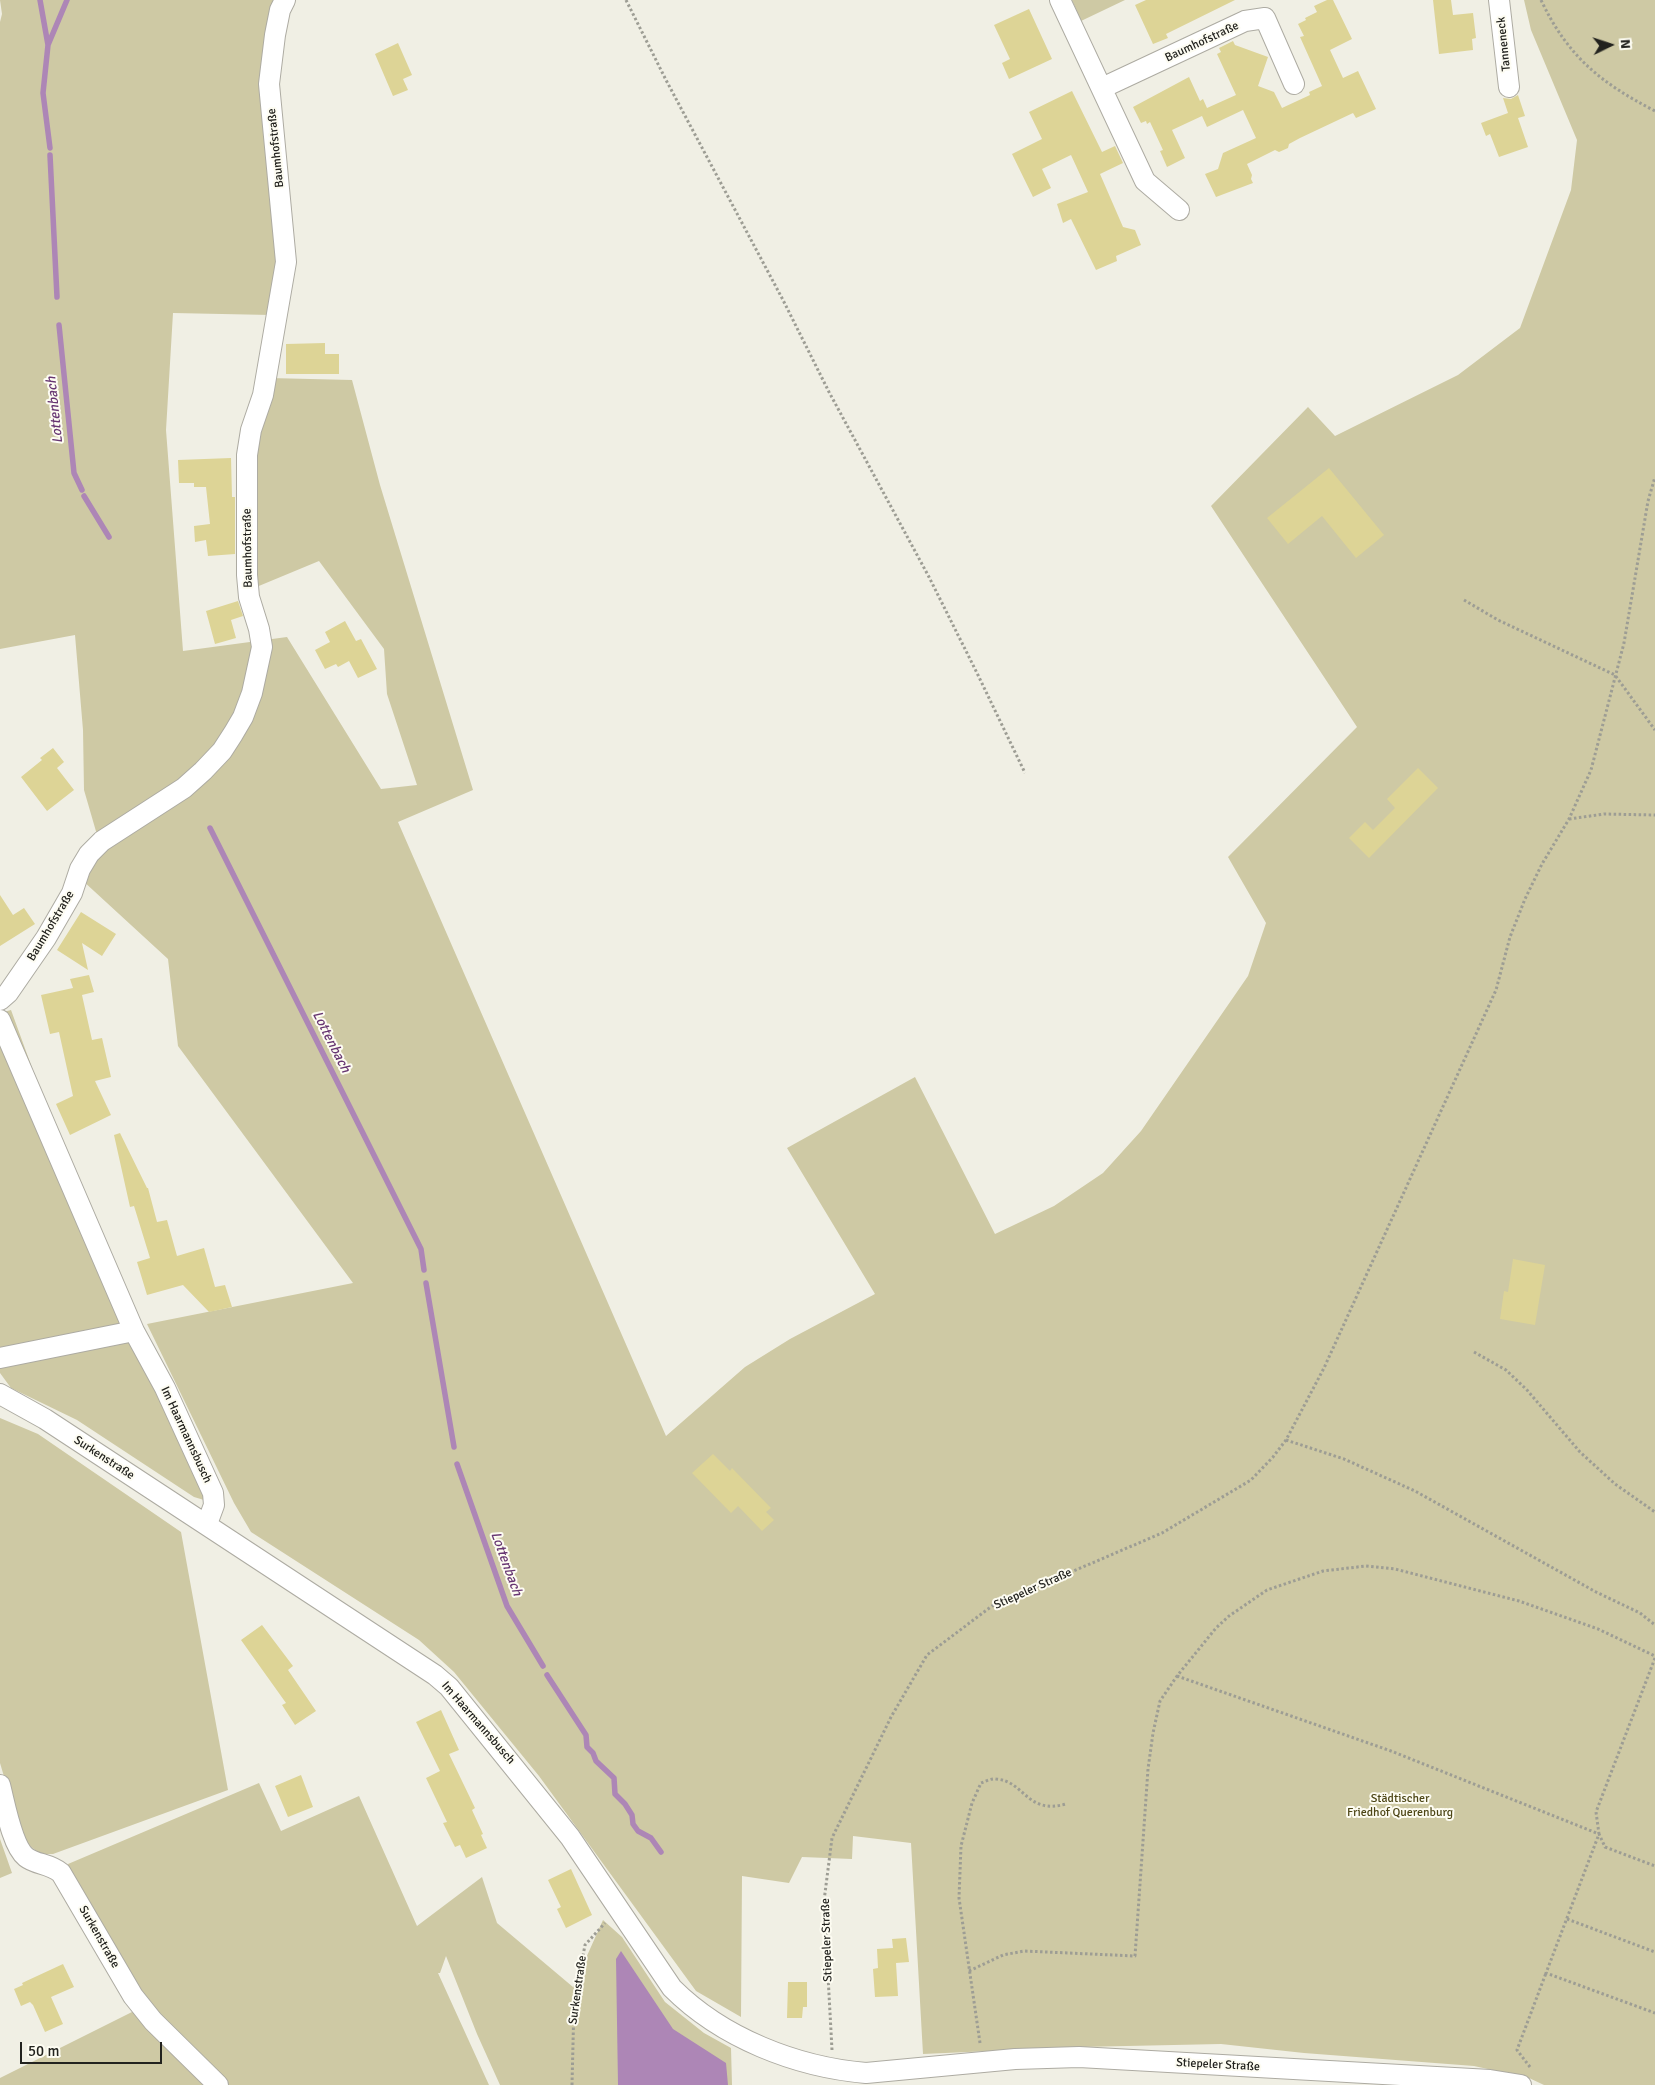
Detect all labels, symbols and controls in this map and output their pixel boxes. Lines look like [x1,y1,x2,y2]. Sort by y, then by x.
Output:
street label: Tanneneck [1494,16,1514,72]
street label: Baumhofstraße [1163,19,1241,65]
north arrow [1585,20,1635,70]
text: N [1617,38,1634,49]
street label: Baumhofstraße [265,108,287,188]
water label: Lottenbach [43,376,67,444]
street label: Baumhofstraße [240,508,256,588]
street label: Baumhofstraße [24,888,78,964]
water label: Lottenbach [308,1008,354,1076]
street label: Im Haarmannsbusch [157,1384,215,1486]
street label: Surkenstraße [71,1433,137,1483]
water label: Lottenbach [487,1530,525,1598]
street label: Stiepeler Straße [992,1565,1074,1613]
street label: Im Haarmannsbusch [438,1679,518,1767]
park label: Städtischer Friedhof Querenburg [1347,1792,1453,1820]
street label: Stiepeler Straße [818,1898,836,1982]
street label: Surkenstraße [75,1903,123,1971]
street label: Surkenstraße [566,1955,590,2025]
scale bar [22,2032,165,2064]
text: 50 m [28,2042,59,2060]
street label: Stiepeler Straße [1176,2056,1260,2074]

